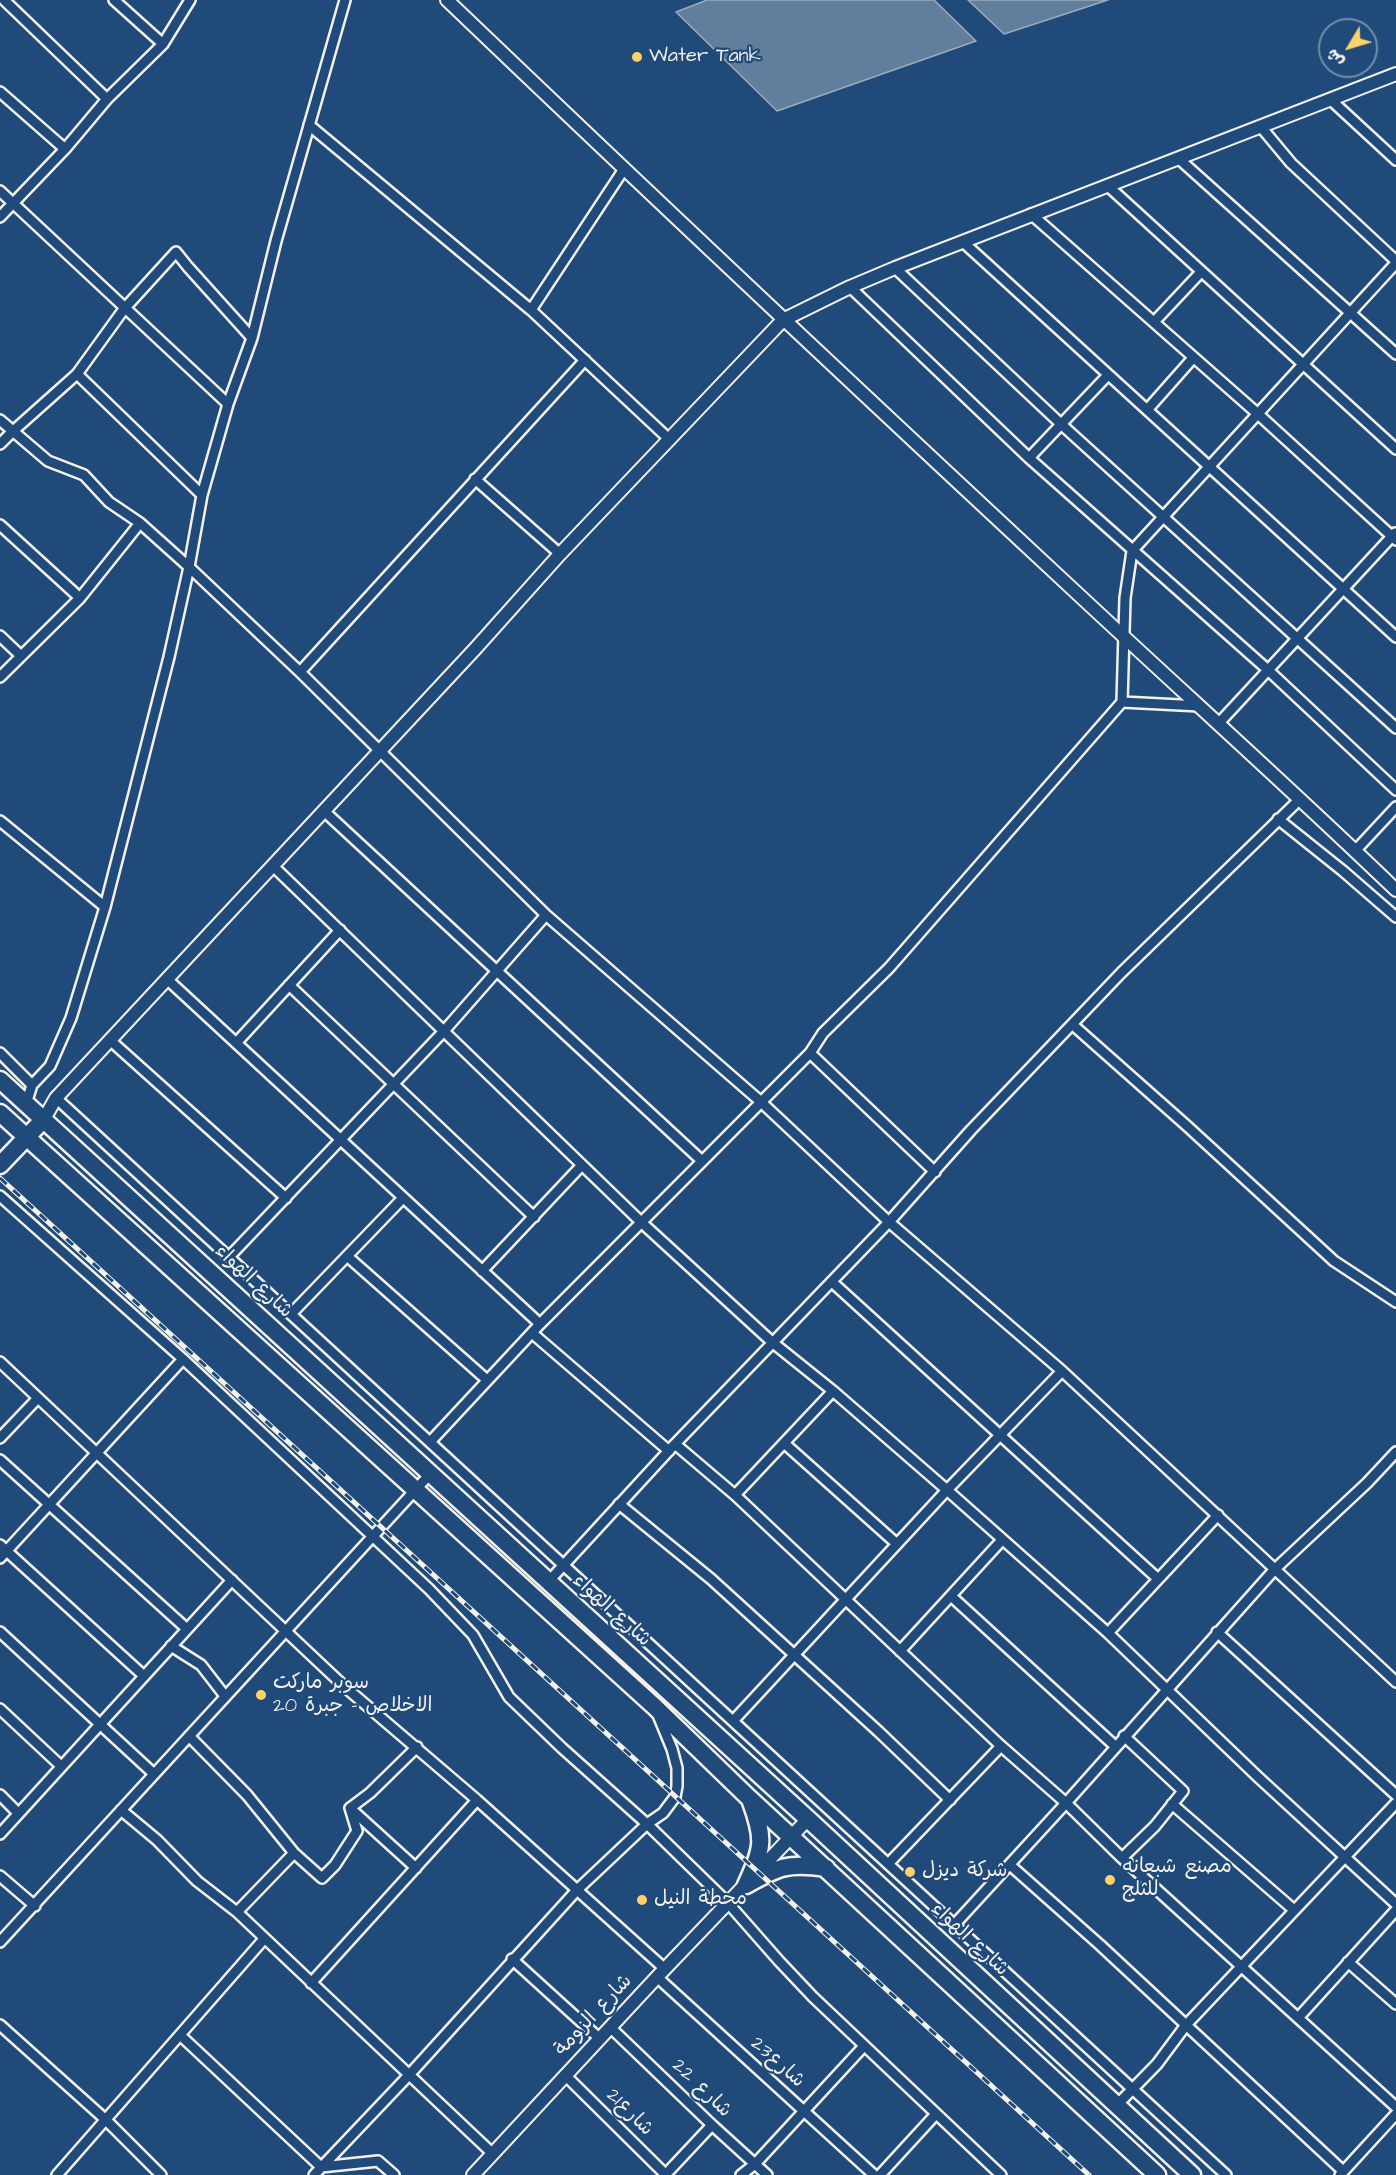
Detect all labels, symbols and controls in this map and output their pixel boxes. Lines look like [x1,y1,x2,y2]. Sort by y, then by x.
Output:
north arrow [1318,18,1378,78]
text: ش [1321,44,1349,72]
place label: Water Tank [649,45,761,69]
marker: Water Tank [630,50,644,64]
street label: شارع الهواء [209,1240,297,1324]
street label: شارع الهواء [567,1569,655,1653]
place label: سوبر ماركت الاخلاص - جبرة 20 [273,1672,432,1719]
marker: سوبر ماركت الاخلاص - جبرة 20 [254,1688,268,1702]
place label: مصنع شبعانه للثلج [1122,1856,1232,1903]
place label: شركة ديزل [922,1860,1008,1884]
marker: شركة ديزل [903,1865,917,1879]
marker: مصنع شبعانه للثلج [1103,1873,1117,1887]
place label: محطة النيل [654,1888,747,1912]
marker: محطة النيل [635,1893,649,1907]
street label: شارع الهواء [925,1898,1013,1982]
street label: شارع الزومة [550,1970,638,2062]
street label: شارع23 [745,2032,809,2094]
street label: شارع 22 [666,2055,736,2123]
street label: شارع21 [600,2084,658,2142]

